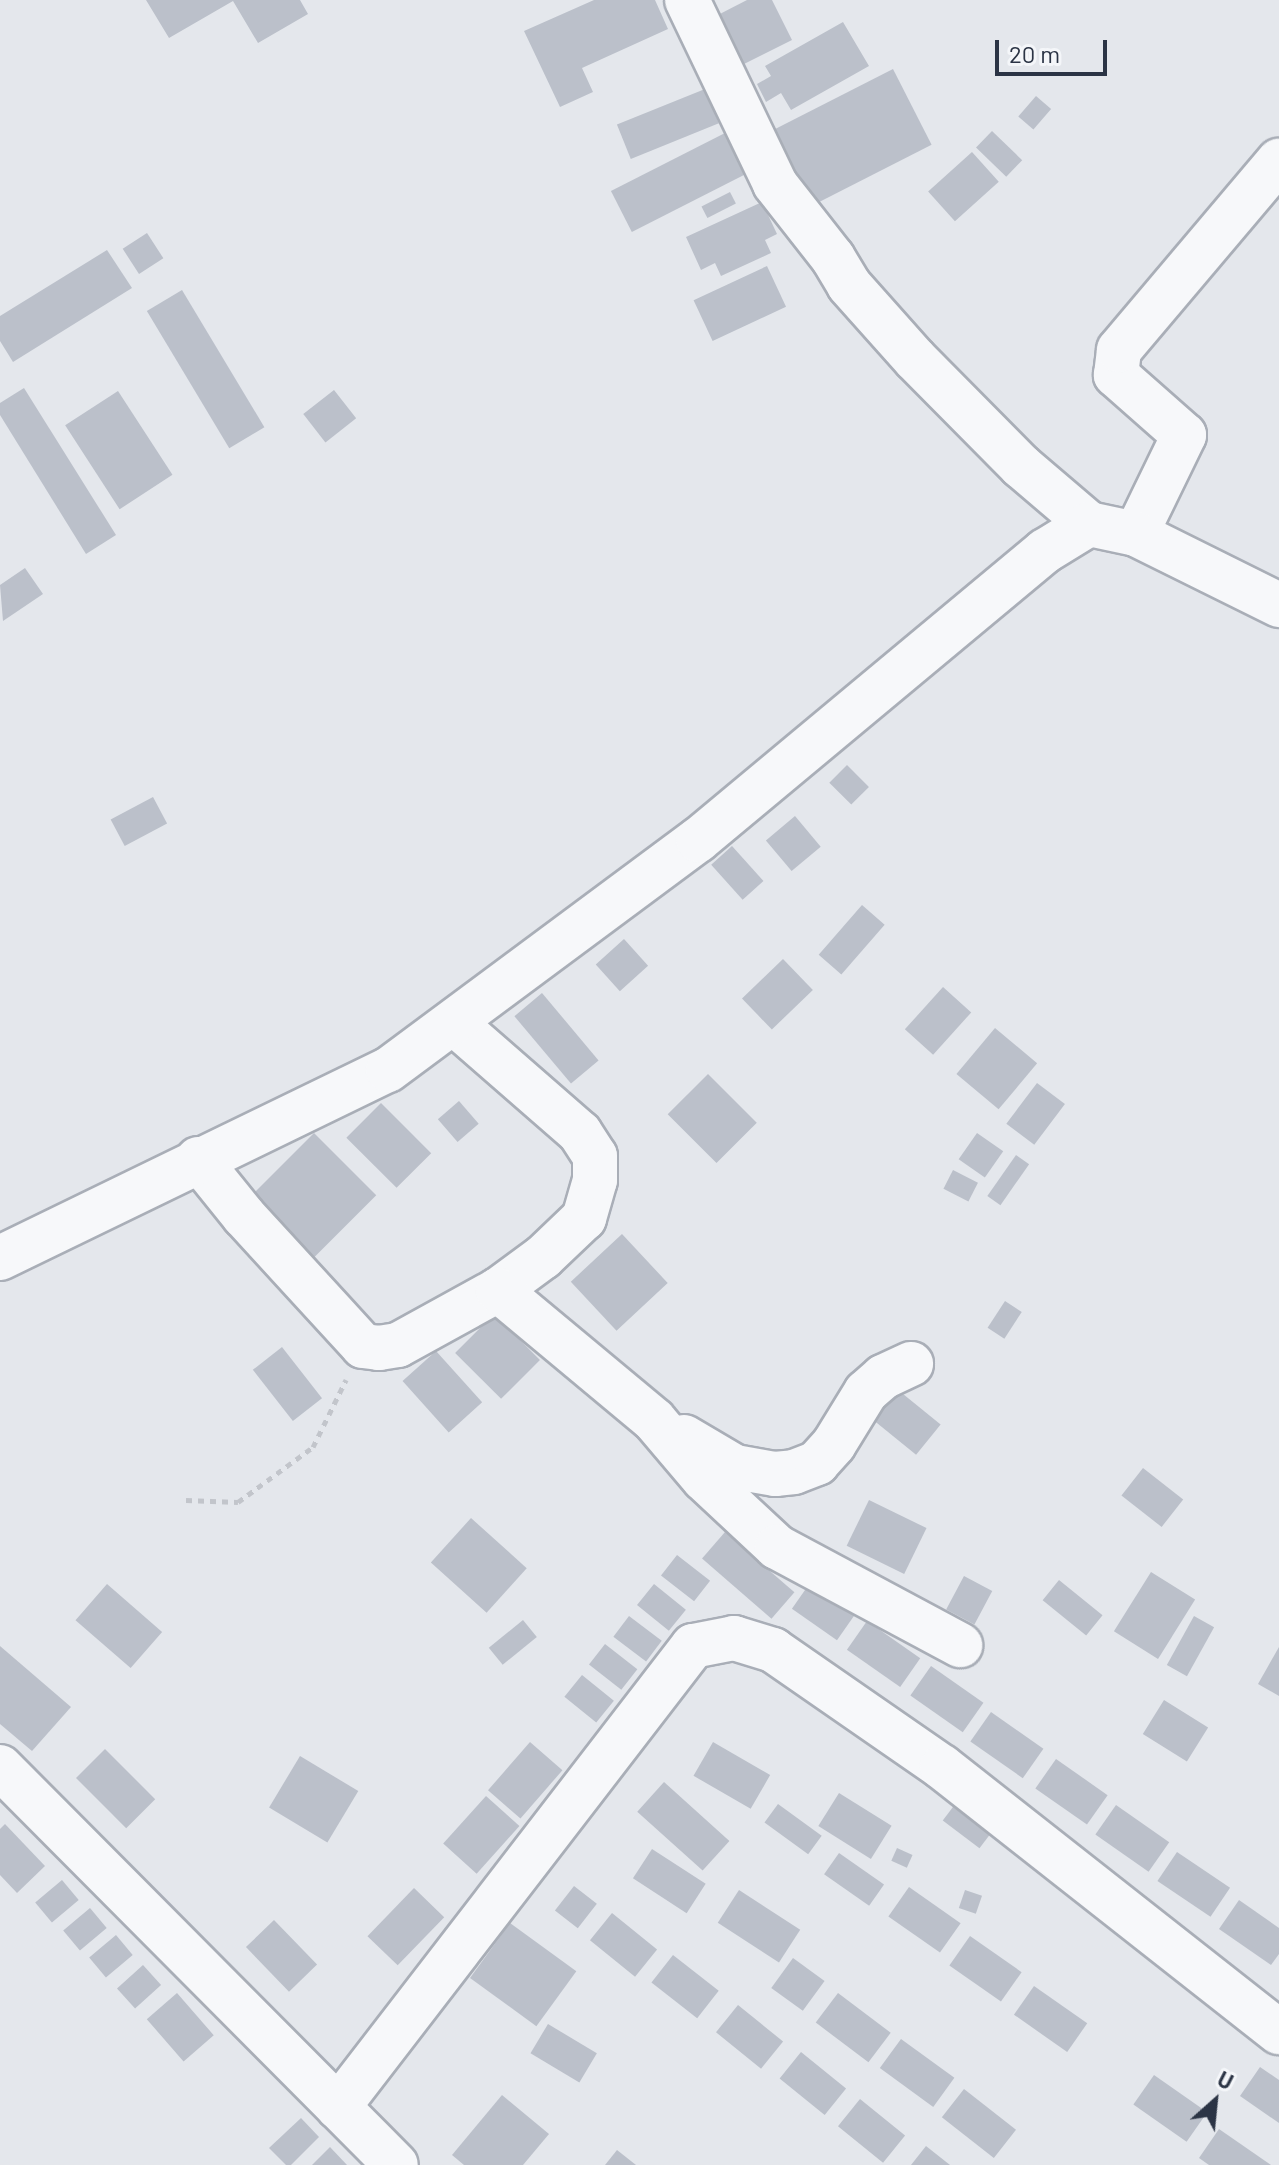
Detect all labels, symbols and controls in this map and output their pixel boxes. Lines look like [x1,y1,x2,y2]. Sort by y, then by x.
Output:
scale bar [999,24,1111,74]
text: 20 m [1009,39,1060,68]
north arrow [1175,2061,1255,2141]
text: U [1214,2065,1238,2094]

